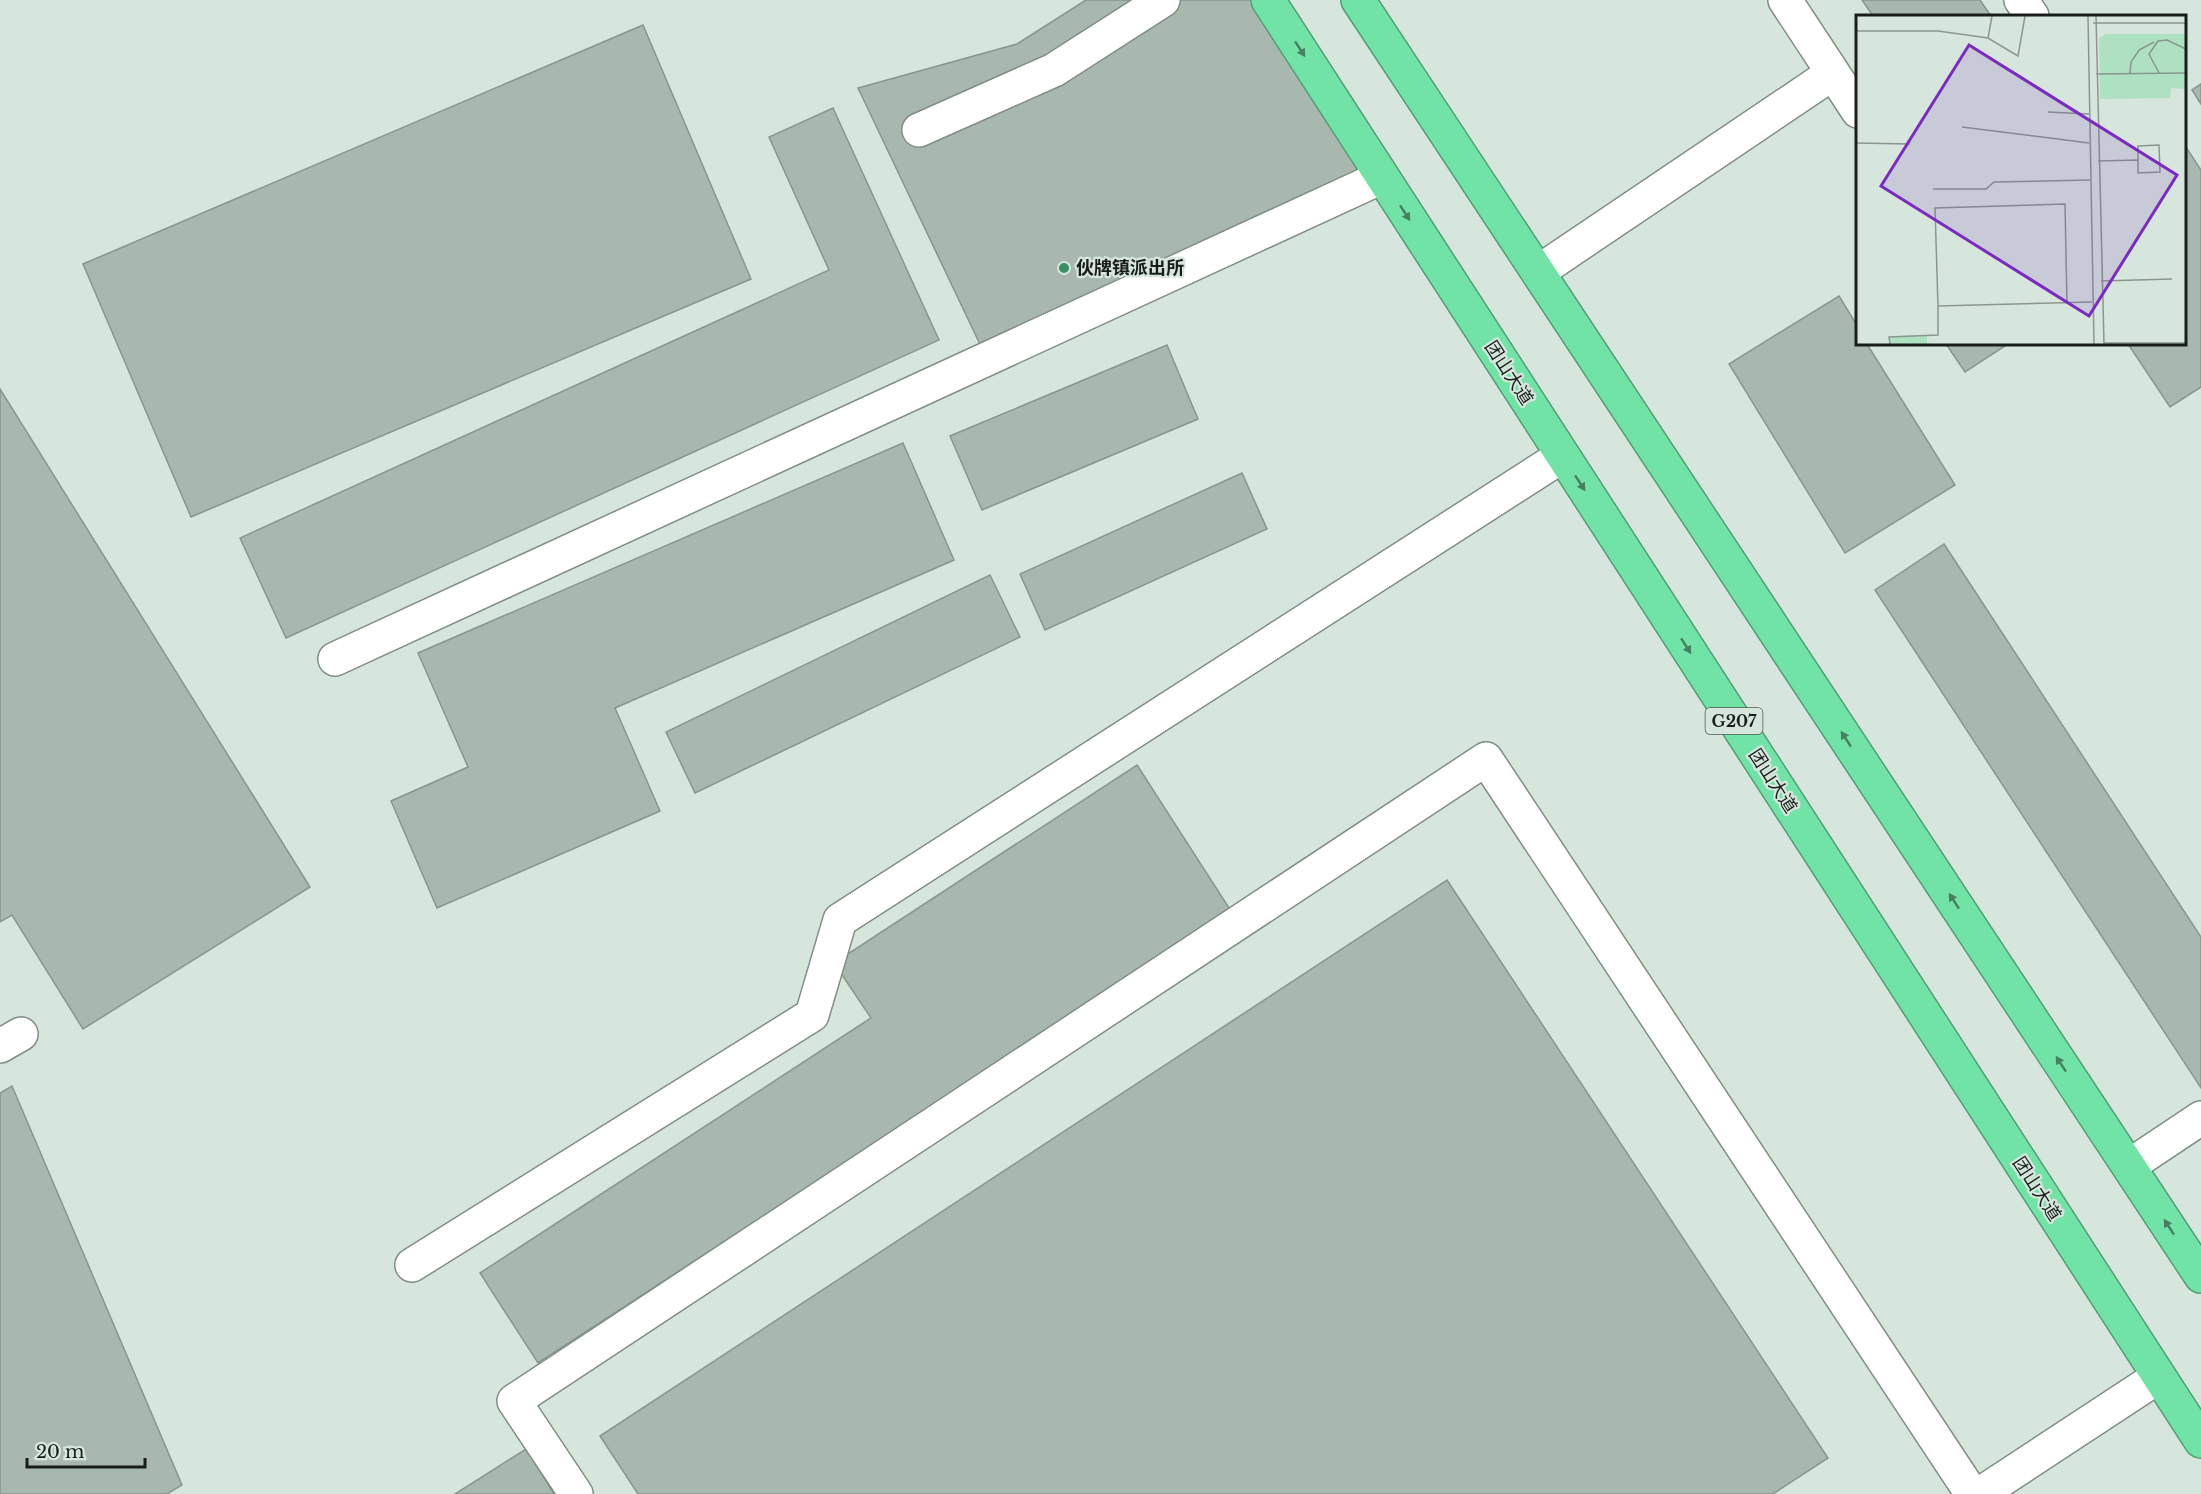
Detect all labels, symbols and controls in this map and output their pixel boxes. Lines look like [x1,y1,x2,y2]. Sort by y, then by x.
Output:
inset map [1856,15,2186,345]
one-way arrow [1294,41,1305,57]
one-way arrow [1400,205,1411,221]
place label: 伙牌镇派出所 [1076,257,1184,279]
marker: 伙牌镇派出所 [1057,261,1071,275]
street label: 团山大道 [1480,337,1538,409]
one-way arrow [1574,474,1585,491]
one-way arrow [1680,638,1691,654]
road number: G207 [1706,708,1762,734]
one-way arrow [1841,731,1852,747]
street label: 团山大道 [1744,745,1802,817]
one-way arrow [1948,894,1960,910]
one-way arrow [2056,1056,2067,1072]
street label: 团山大道 [2008,1153,2066,1225]
one-way arrow [2164,1219,2175,1235]
scale bar [27,1431,146,1469]
text: 20 m [36,1441,84,1463]

